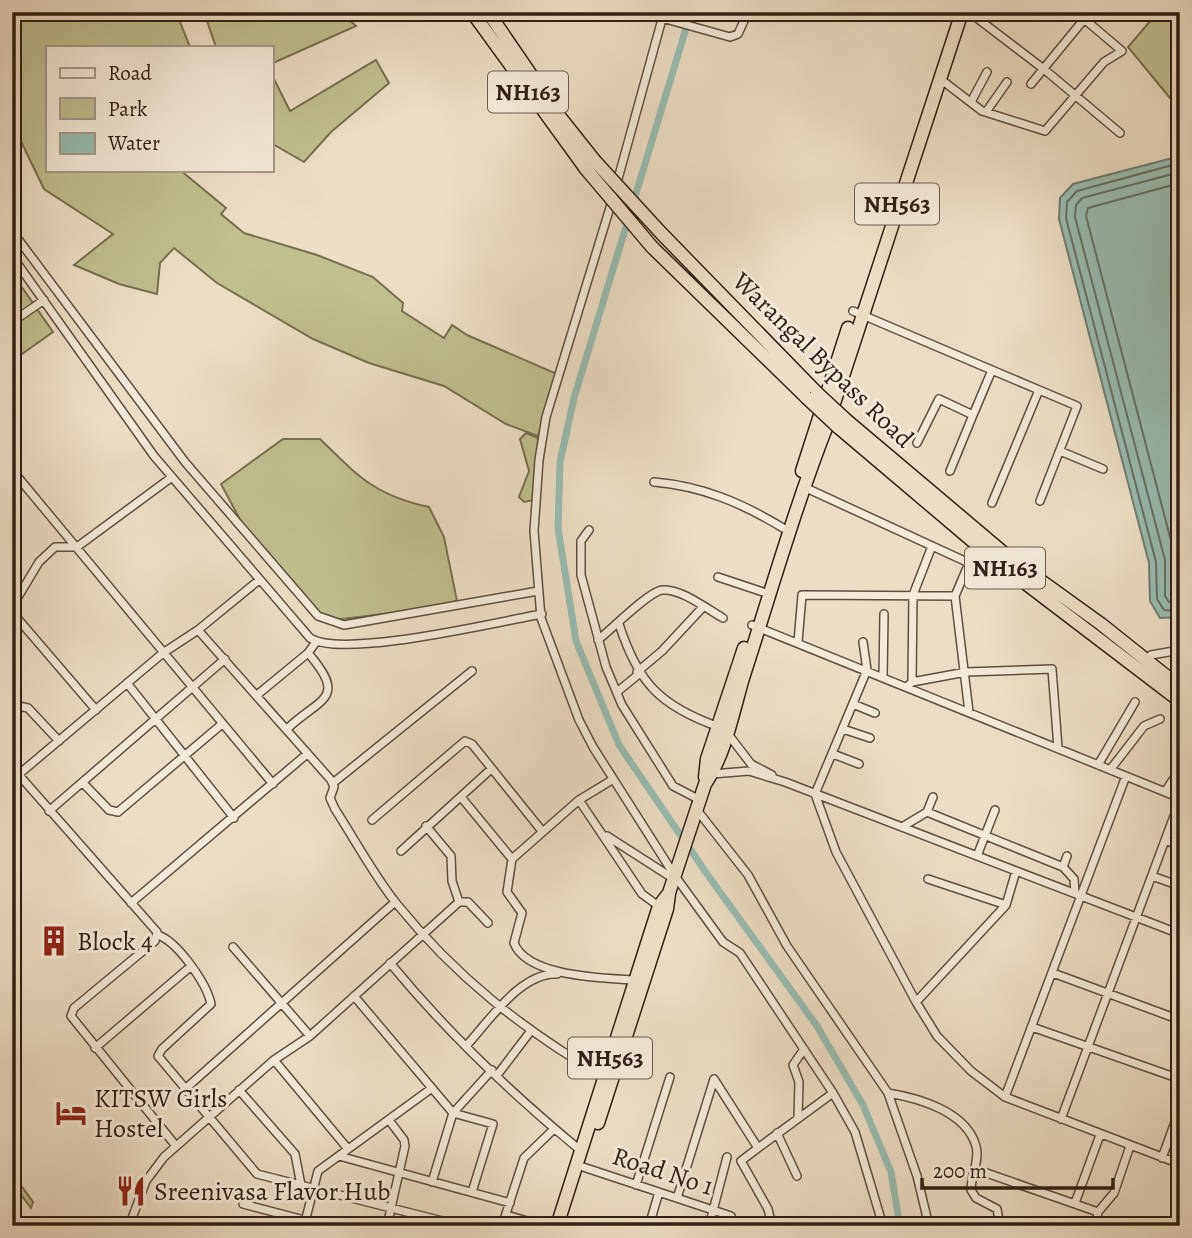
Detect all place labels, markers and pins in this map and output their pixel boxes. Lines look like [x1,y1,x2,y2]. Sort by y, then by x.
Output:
building icon: Block 4 [37,924,71,958]
place label: Block 4 [77,924,153,959]
place label: KITSW Girls Hostel [94,1081,227,1146]
hotel icon: KITSW Girls Hostel [54,1096,88,1130]
restaurant icon: Sreenivasa Flavor Hub [114,1174,148,1208]
place label: Sreenivasa Flavor Hub [154,1174,390,1209]

